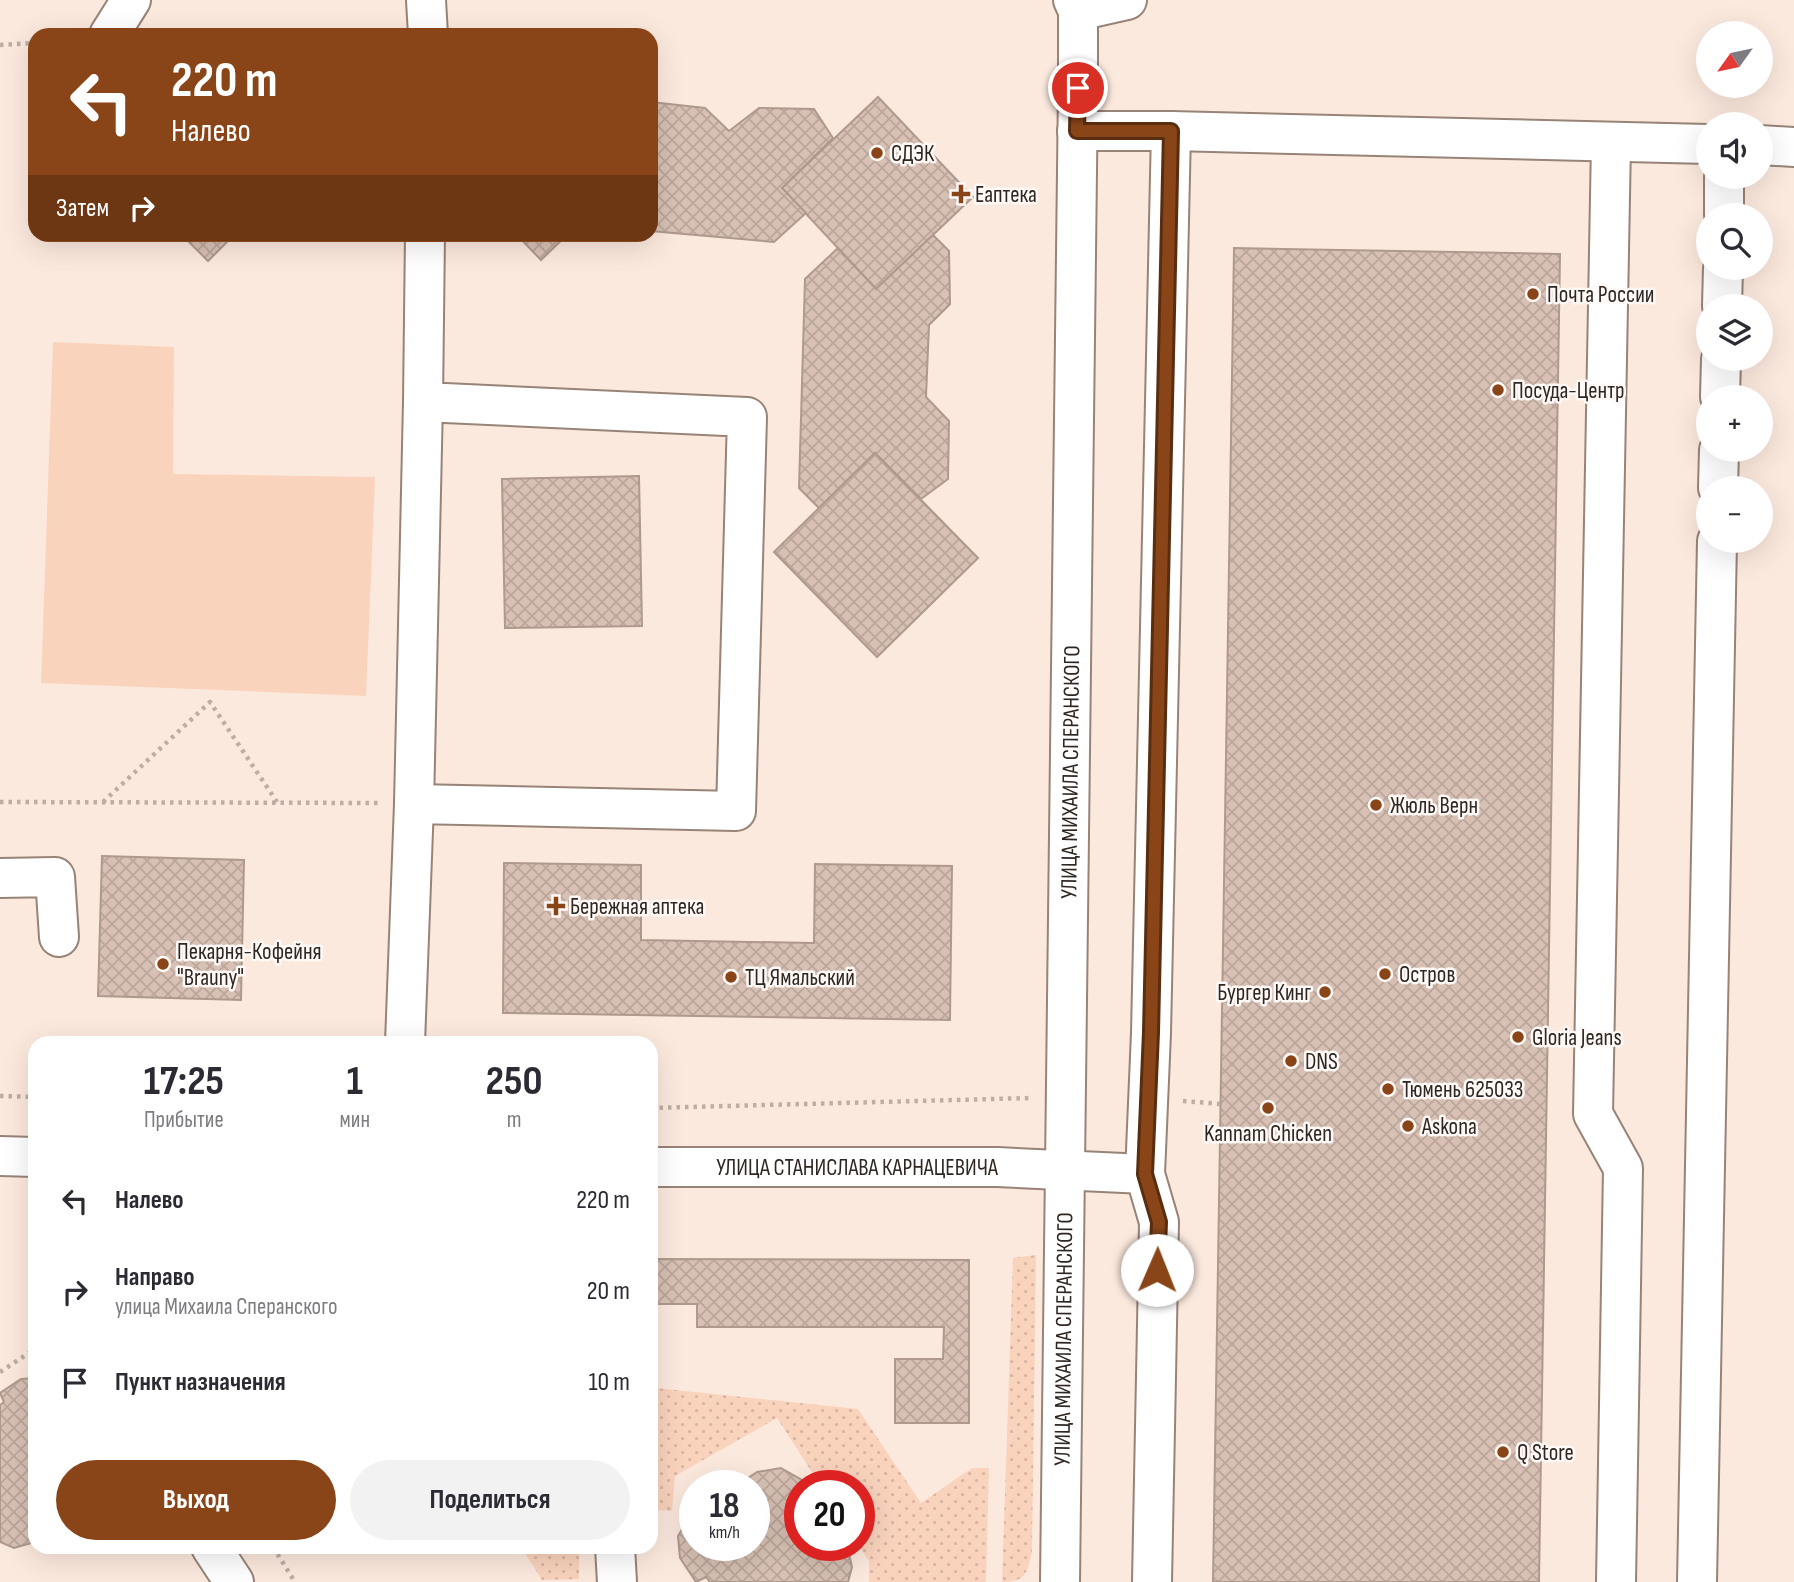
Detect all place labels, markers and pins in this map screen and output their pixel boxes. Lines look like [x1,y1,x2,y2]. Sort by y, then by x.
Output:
pin [1048,58,1108,118]
place label: СДЭК [891,140,935,168]
marker: СДЭК [869,145,885,161]
place label: Еаптека [975,181,1037,209]
marker: Еаптека [953,186,969,202]
place label: Почта России [1547,281,1654,309]
marker: Почта России [1525,286,1541,302]
place label: Посуда-Центр [1512,377,1625,405]
marker: Посуда-Центр [1490,382,1506,398]
place label: Жюль Верн [1390,792,1478,820]
marker: Жюль Верн [1368,797,1384,813]
place label: Бережная аптека [570,893,704,921]
marker: Бережная аптека [548,898,564,914]
place label: Пекарня-Кофейня "Brauny" [177,938,322,992]
marker: Пекарня-Кофейня "Brauny" [155,956,171,972]
place label: Остров [1399,961,1455,989]
place label: ТЦ Ямальский [745,964,855,992]
marker: Остров [1377,966,1393,982]
marker: ТЦ Ямальский [723,969,739,985]
place label: Бургер Кинг [1217,979,1311,1007]
marker: Бургер Кинг [1317,984,1333,1000]
place label: Gloria Jeans [1532,1024,1622,1052]
marker: Gloria Jeans [1510,1029,1526,1045]
place label: DNS [1305,1048,1338,1076]
marker: DNS [1283,1053,1299,1069]
place label: Тюмень 625033 [1402,1076,1523,1104]
marker: Тюмень 625033 [1380,1081,1396,1097]
marker: Kannam Chicken [1260,1100,1276,1116]
place label: Askona [1421,1113,1477,1141]
marker: Askona [1400,1118,1416,1134]
place label: Kannam Chicken [1204,1120,1332,1148]
place label: Q Store [1517,1439,1574,1467]
marker: Q Store [1495,1444,1511,1460]

